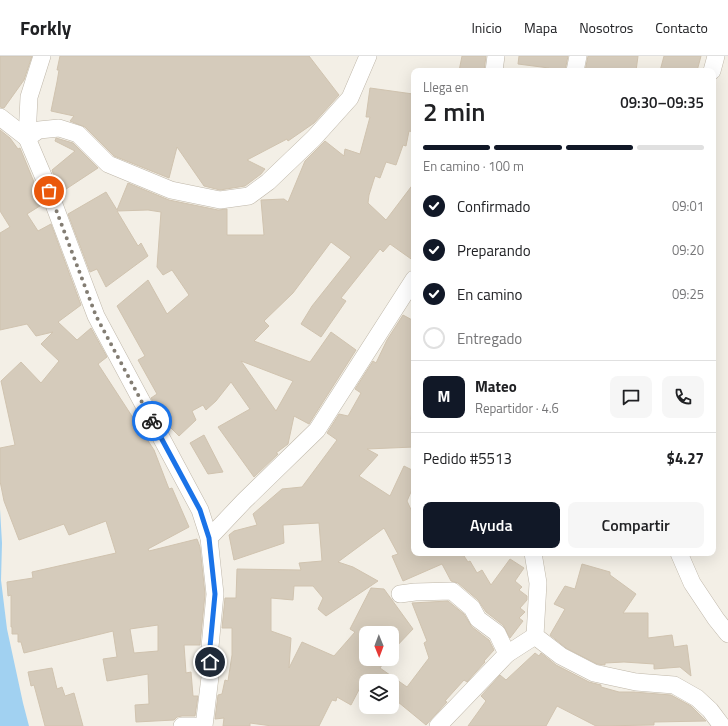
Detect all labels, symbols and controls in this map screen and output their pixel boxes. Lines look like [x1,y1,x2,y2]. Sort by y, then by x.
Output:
text: Forkly [20,13,71,42]
text: Inicio [471,17,502,38]
text: Mapa [524,17,557,38]
text: Nosotros [579,17,633,38]
text: Contacto [655,17,708,38]
text: Llega en [423,77,468,97]
text: 09:30–09:35 [620,91,704,114]
text: 2 min [423,92,486,131]
text: En camino · 100 m [423,156,524,176]
pin [32,174,66,208]
icon: bag [38,180,60,202]
icon: check [423,195,445,217]
text: Confirmado [457,195,530,218]
text: 09:01 [672,196,704,216]
icon: check [423,239,445,261]
text: Preparando [457,239,531,262]
text: 09:20 [672,240,704,260]
icon: check [423,283,445,305]
text: En camino [457,283,523,306]
text: 09:25 [672,284,704,304]
text: Entregado [457,327,522,350]
text: Mateo [475,375,517,398]
button: chat [610,376,652,418]
button: phone [662,376,704,418]
text: M [438,385,450,408]
text: Repartidor · 4.6 [475,398,559,418]
courier [132,401,172,441]
icon: bike [141,410,163,432]
text: Pedido #5513 [423,447,512,470]
text: $4.27 [667,447,704,470]
button: Ayuda [423,502,560,548]
button: Compartir [568,502,704,548]
north arrow [359,626,399,666]
map controls [359,626,399,714]
pin [193,645,227,679]
icon: home [199,651,221,673]
button: layers [359,674,399,714]

